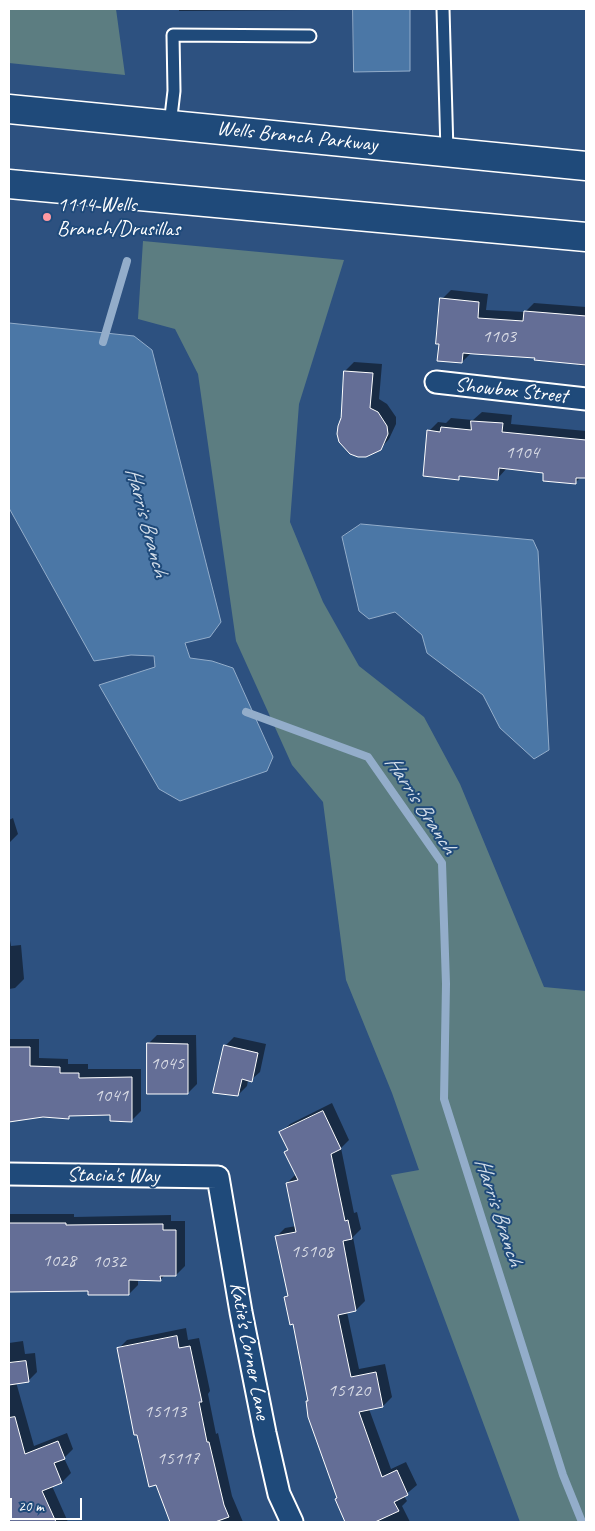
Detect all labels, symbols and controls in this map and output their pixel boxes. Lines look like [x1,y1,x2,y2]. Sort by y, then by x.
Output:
street label: Wells Branch Parkway [216,116,378,158]
place label: 1114 Wells Branch/Drusillas [57,192,180,242]
marker: 1114 Wells Branch/Drusillas [41,211,53,223]
house number: 1103 [482,326,516,348]
street label: Showbox Street [453,373,569,409]
house number: 1104 [505,442,539,464]
water label: Harris Branch [119,465,173,579]
water label: Harris Branch [378,751,462,859]
house number: 1045 [150,1053,184,1075]
house number: 1041 [94,1085,128,1107]
water label: Harris Branch [468,1155,528,1269]
street label: Stacia's Way [67,1163,159,1189]
house number: 15108 [291,1241,333,1263]
house number: 1028 [42,1250,76,1272]
house number: 1032 [92,1251,126,1273]
street label: Katie's Corner Lane [223,1280,275,1422]
house number: 15120 [328,1380,370,1402]
house number: 15113 [144,1401,186,1423]
house number: 15117 [157,1448,199,1470]
scale bar [12,1488,85,1520]
text: 20 m [18,1497,44,1516]

